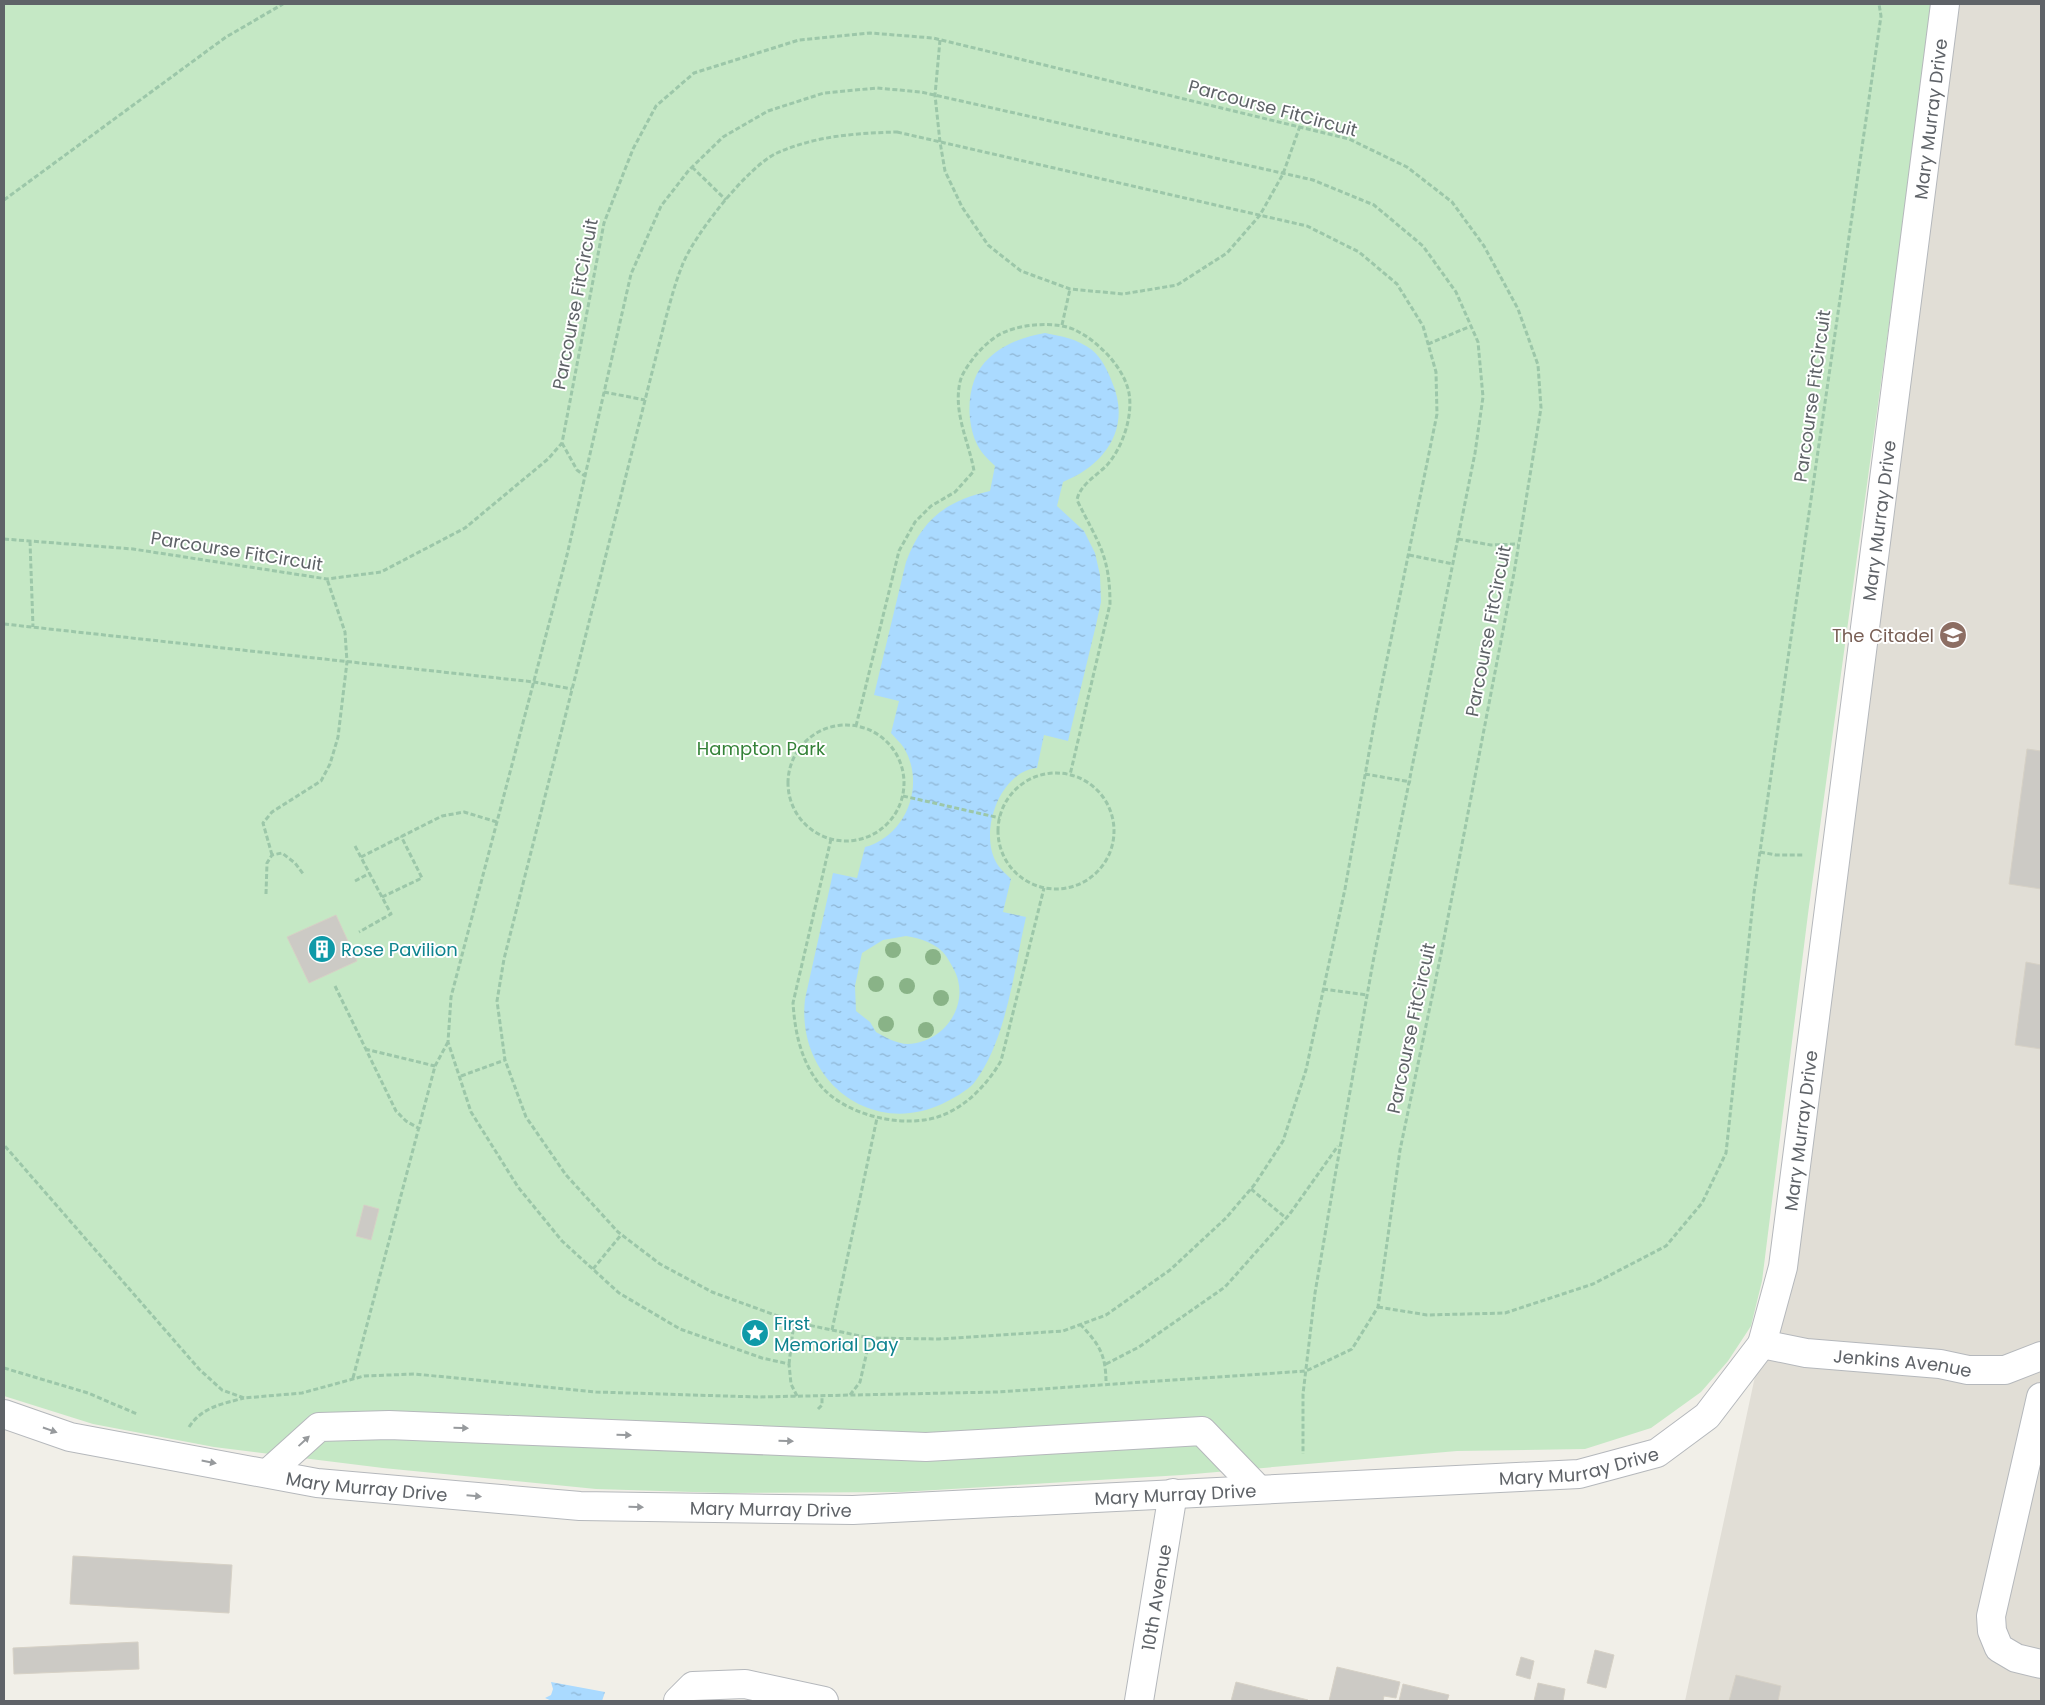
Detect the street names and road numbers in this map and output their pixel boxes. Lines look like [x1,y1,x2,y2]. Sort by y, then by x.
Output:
street label: Mary Murray Drive [1908,37,1953,201]
street label: Parcourse FitCircuit [1186,73,1360,143]
street label: Parcourse FitCircuit [546,216,604,392]
street label: Parcourse FitCircuit [1788,308,1836,484]
street label: Mary Murray Drive [1856,439,1901,603]
street label: Parcourse FitCircuit [149,525,325,577]
street label: Parcourse FitCircuit [1459,543,1517,719]
street label: Parcourse FitCircuit [1381,940,1441,1116]
street label: Mary Murray Drive [1778,1049,1823,1213]
street label: Jenkins Avenue [1832,1343,1974,1383]
street label: Mary Murray Drive [1498,1441,1661,1490]
street label: Mary Murray Drive [284,1465,449,1507]
street label: Mary Murray Drive [1094,1478,1257,1511]
street label: Mary Murray Drive [690,1495,852,1522]
street label: 10th Avenue [1135,1542,1177,1653]

